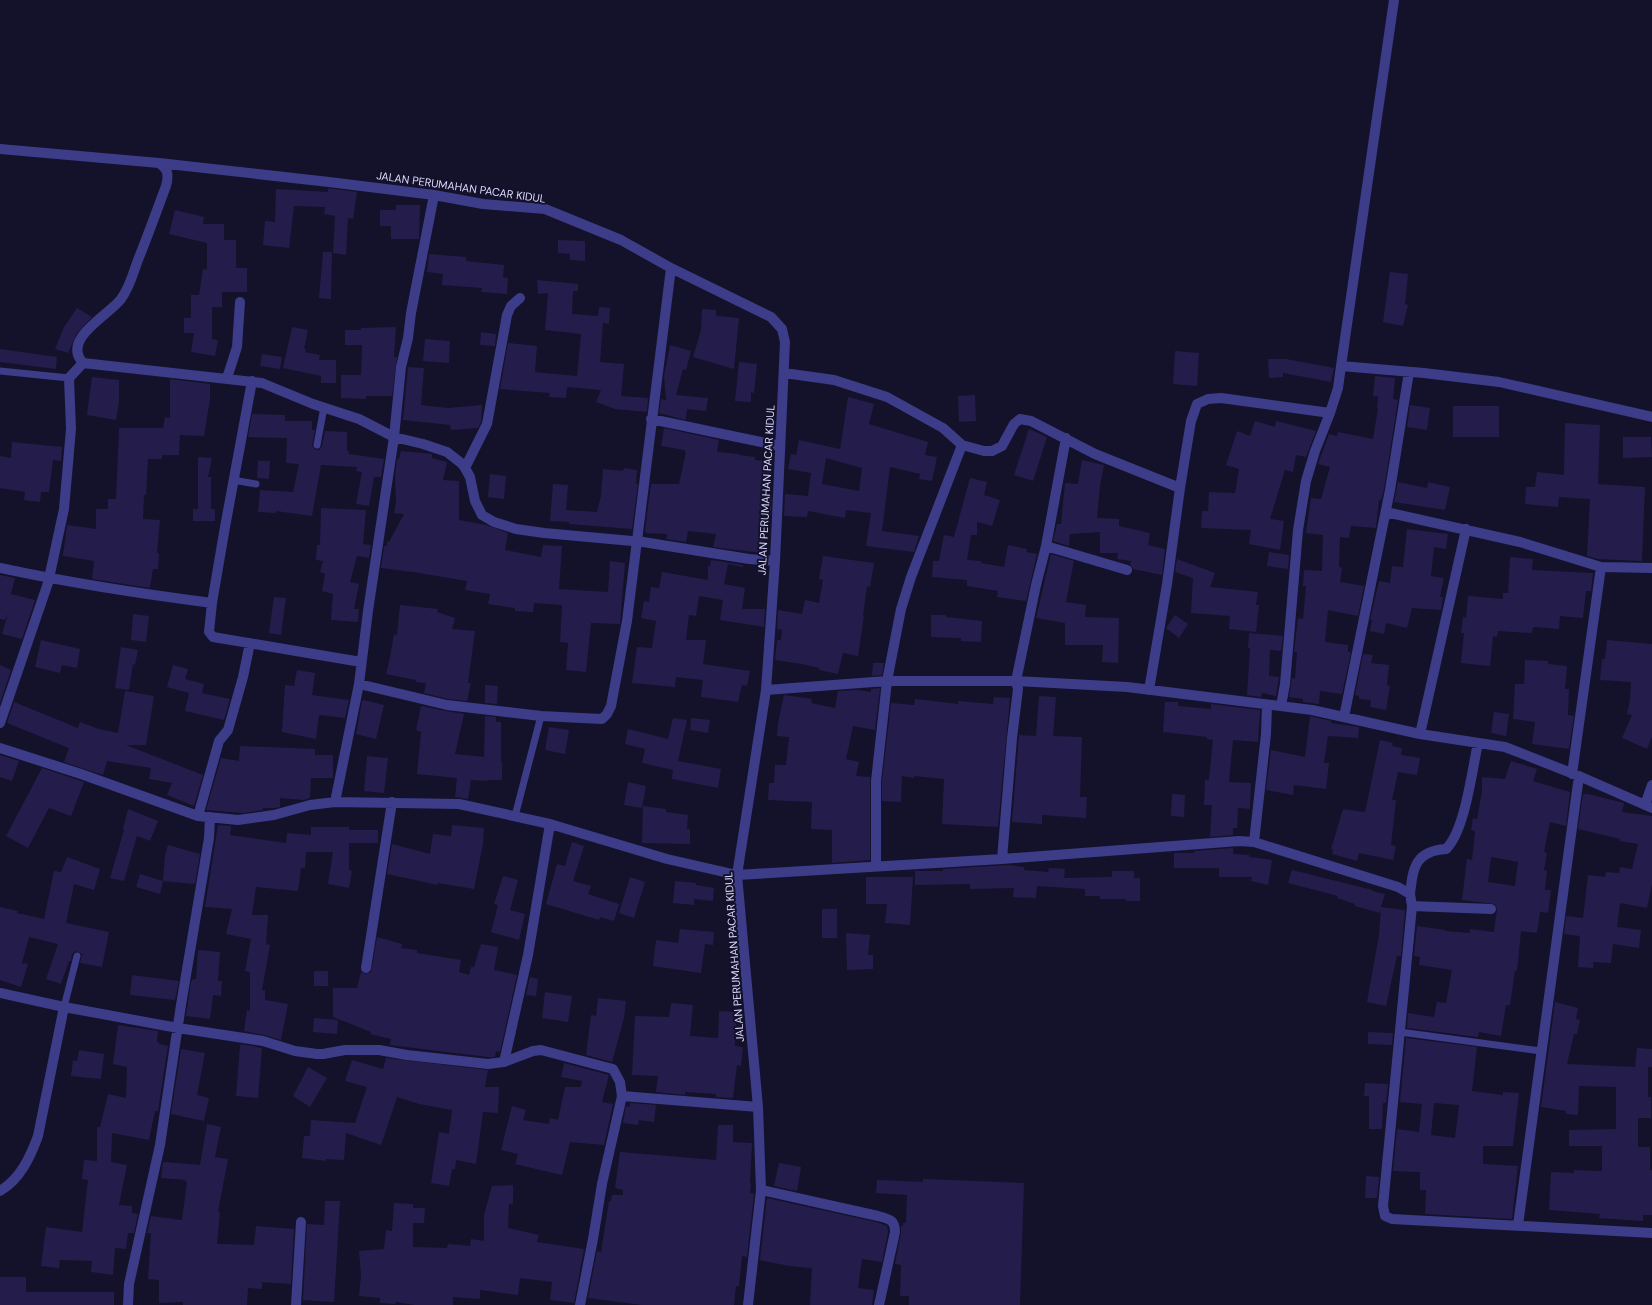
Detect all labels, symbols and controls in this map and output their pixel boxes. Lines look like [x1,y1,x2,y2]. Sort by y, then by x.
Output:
street label: JALAN PERUMAHAN PACAR KIDUL [376,168,547,206]
street label: JALAN PERUMAHAN PACAR KIDUL [755,404,777,576]
street label: JALAN PERUMAHAN PACAR KIDUL [721,871,747,1043]

